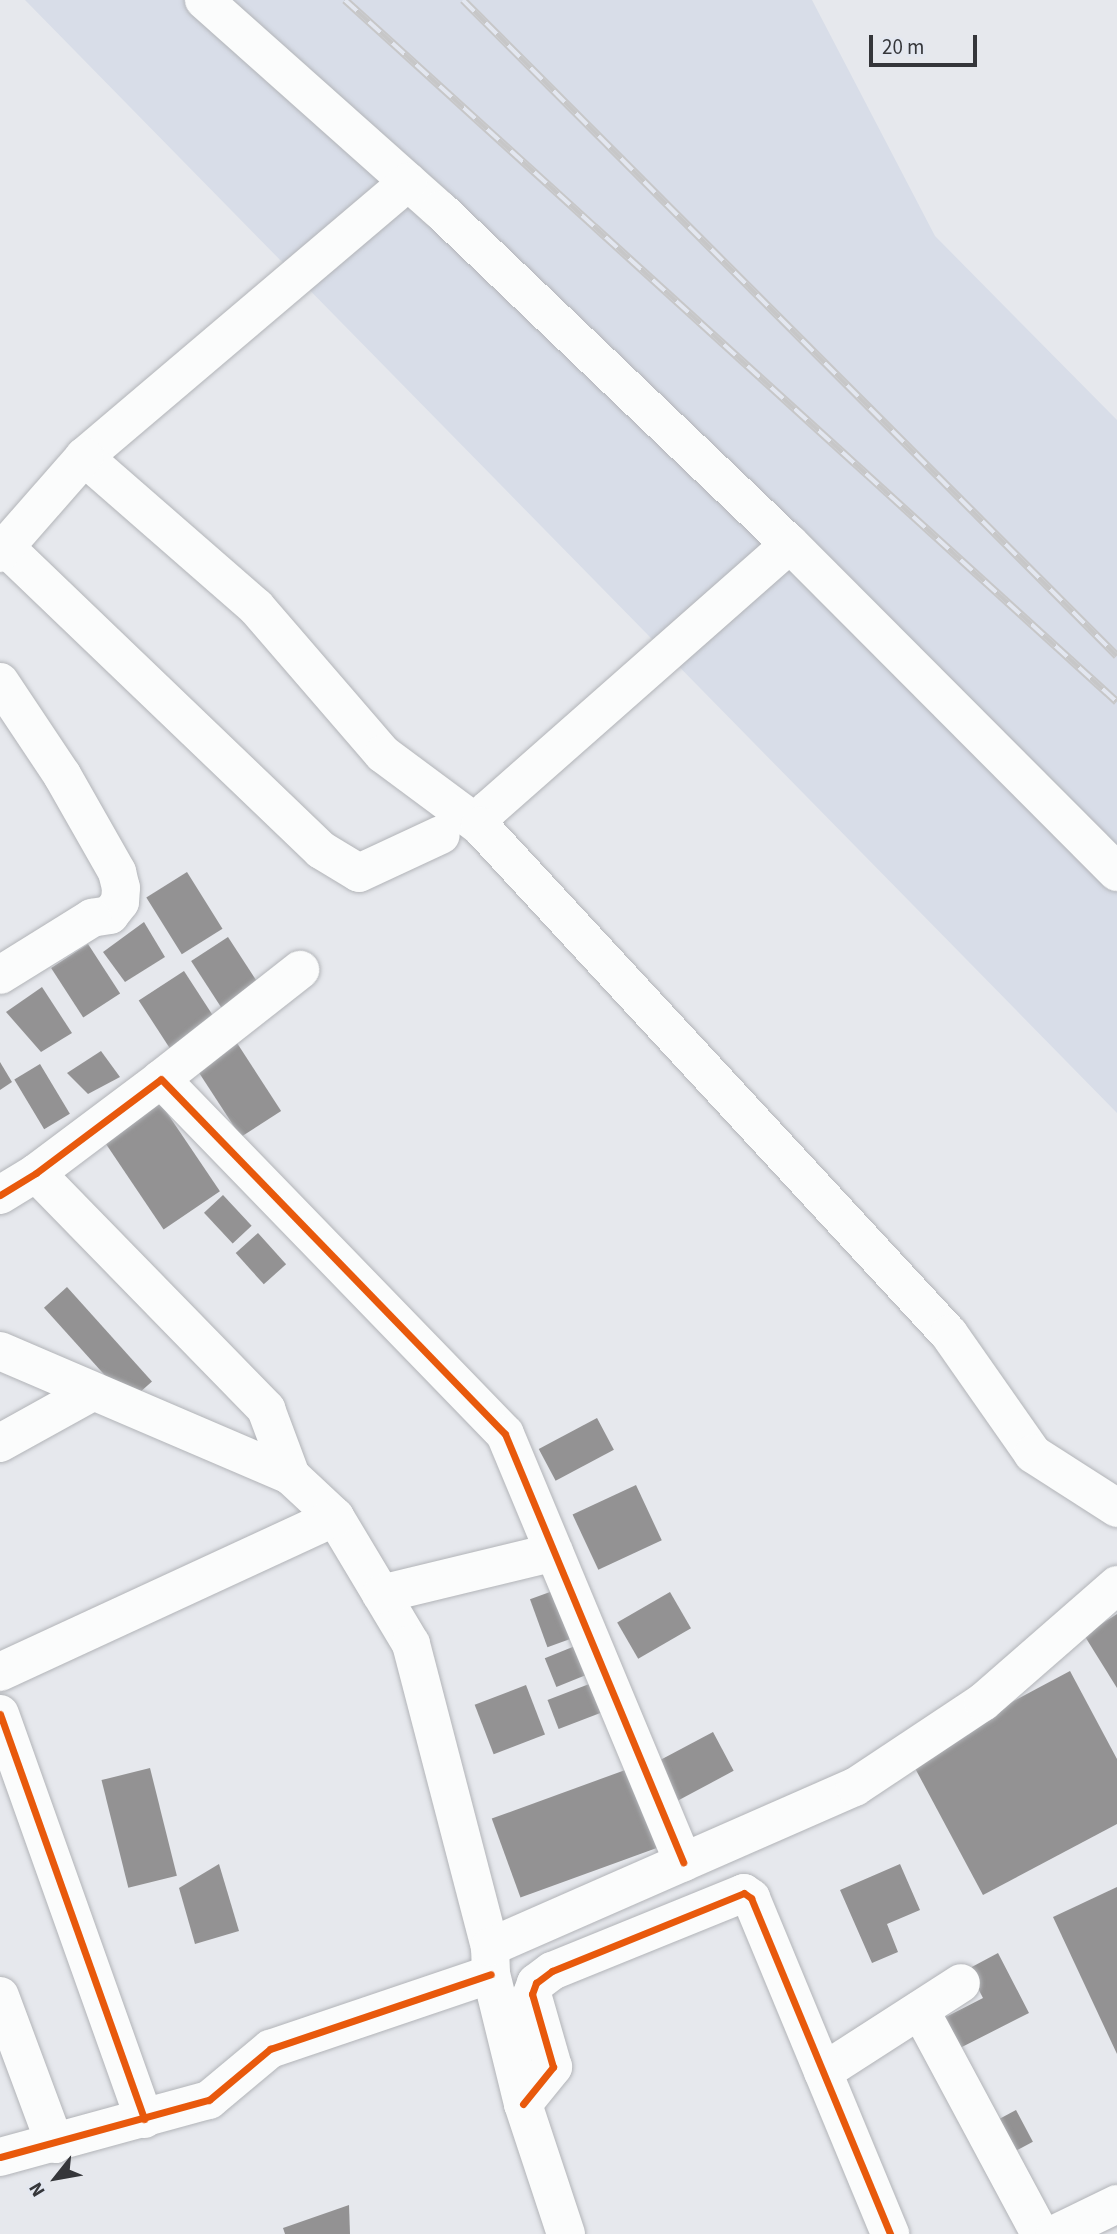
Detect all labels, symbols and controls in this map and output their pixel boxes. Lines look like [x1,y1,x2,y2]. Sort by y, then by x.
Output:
scale bar [872,21,981,65]
text: 20 m [882,32,924,62]
north arrow [21,2143,91,2213]
text: N [23,2177,52,2201]

